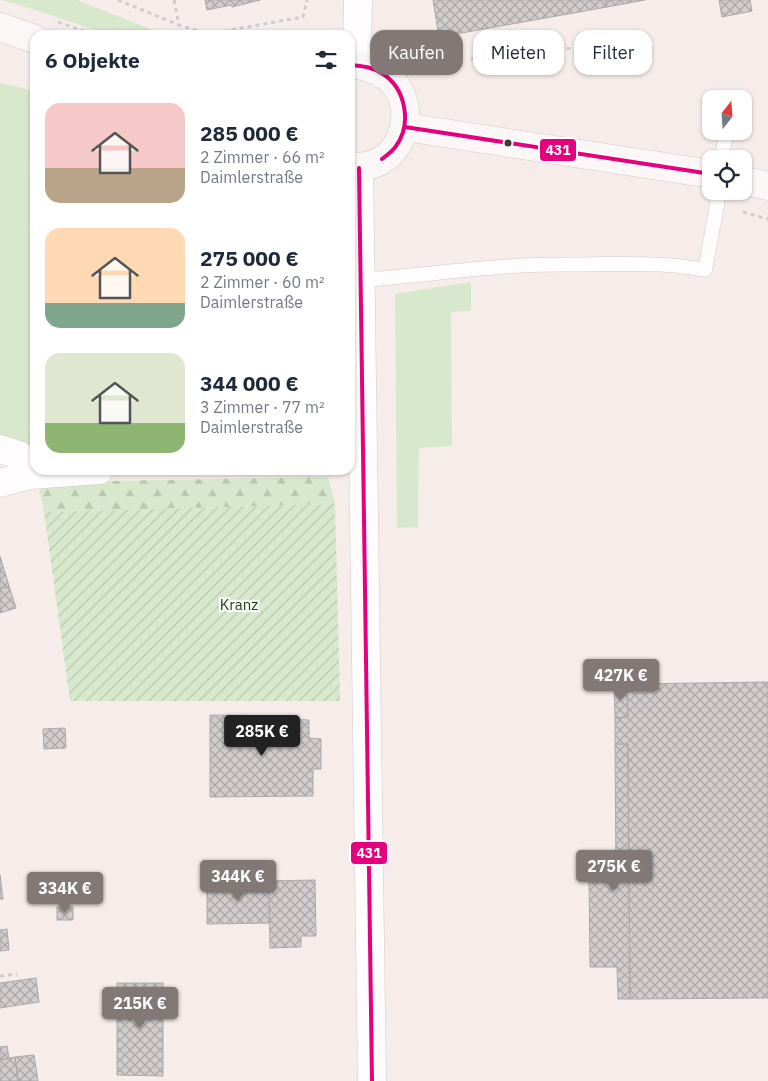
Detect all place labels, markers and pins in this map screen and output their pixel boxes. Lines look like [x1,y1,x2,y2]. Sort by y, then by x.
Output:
unlabelled marker [503,138,513,148]
pin: 427K € [580,658,662,701]
pin: 285K € [221,714,303,757]
pin: 275K € [573,850,655,892]
pin: 344K € [197,860,279,902]
pin: 334K € [24,872,106,914]
pin: 215K € [99,986,181,1029]

